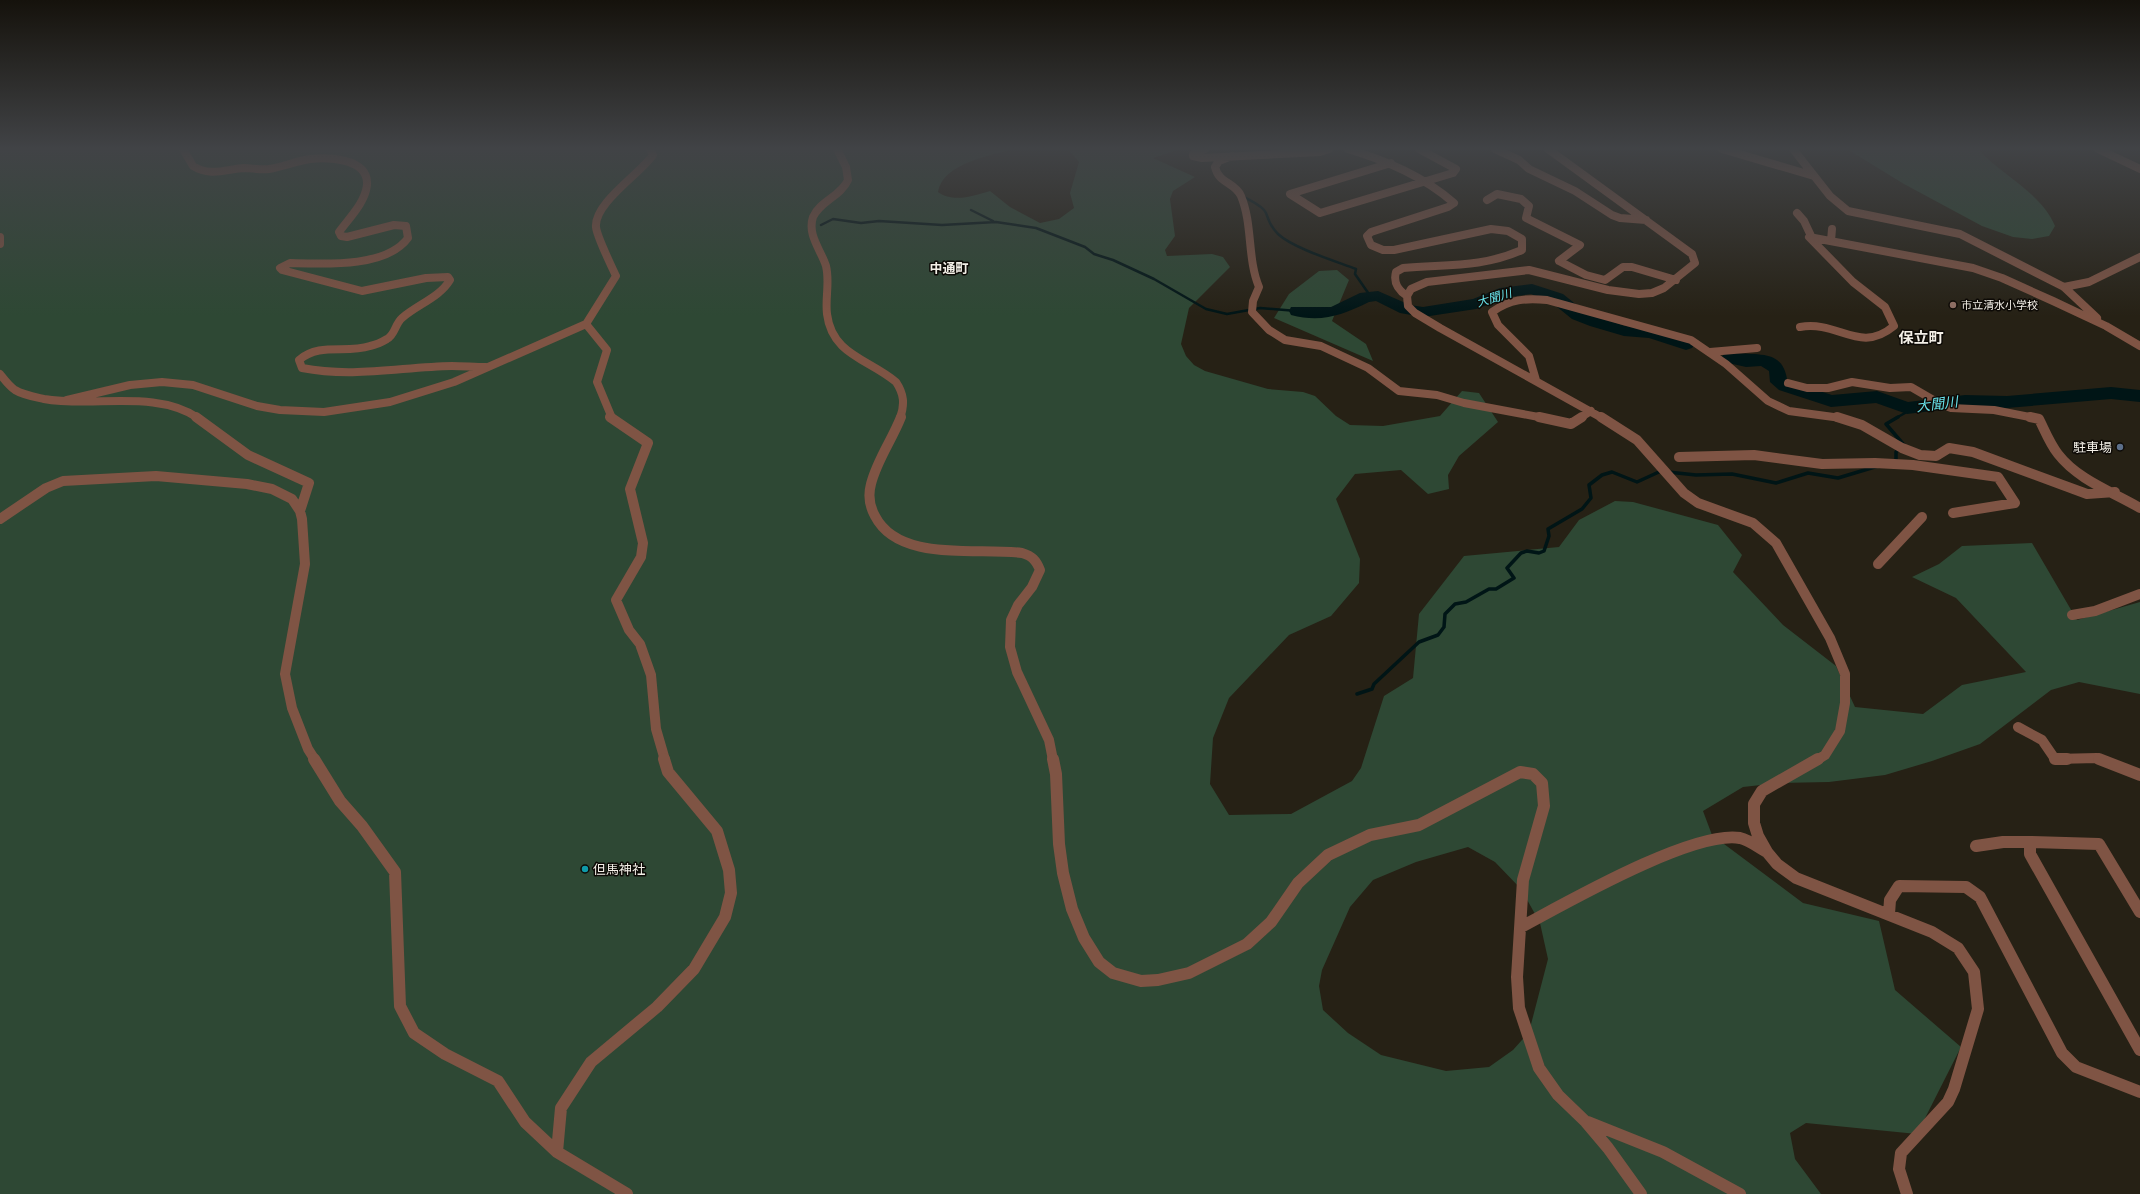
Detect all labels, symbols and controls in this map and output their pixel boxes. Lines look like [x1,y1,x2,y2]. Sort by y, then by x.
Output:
district label: 中通町 [929,261,969,276]
water label: 大聞川 [1475,285,1515,310]
place label: 市立清水小学校 [1961,299,2038,312]
marker: 市立清水小学校 [1948,300,1958,310]
district label: 保立町 [1898,329,1944,347]
water label: 大聞川 [1915,393,1961,414]
place label: 駐車場 [2073,440,2112,455]
marker: 駐車場 [2115,442,2125,452]
place label: 但馬神社 [593,862,645,877]
marker: 但馬神社 [580,864,590,874]

